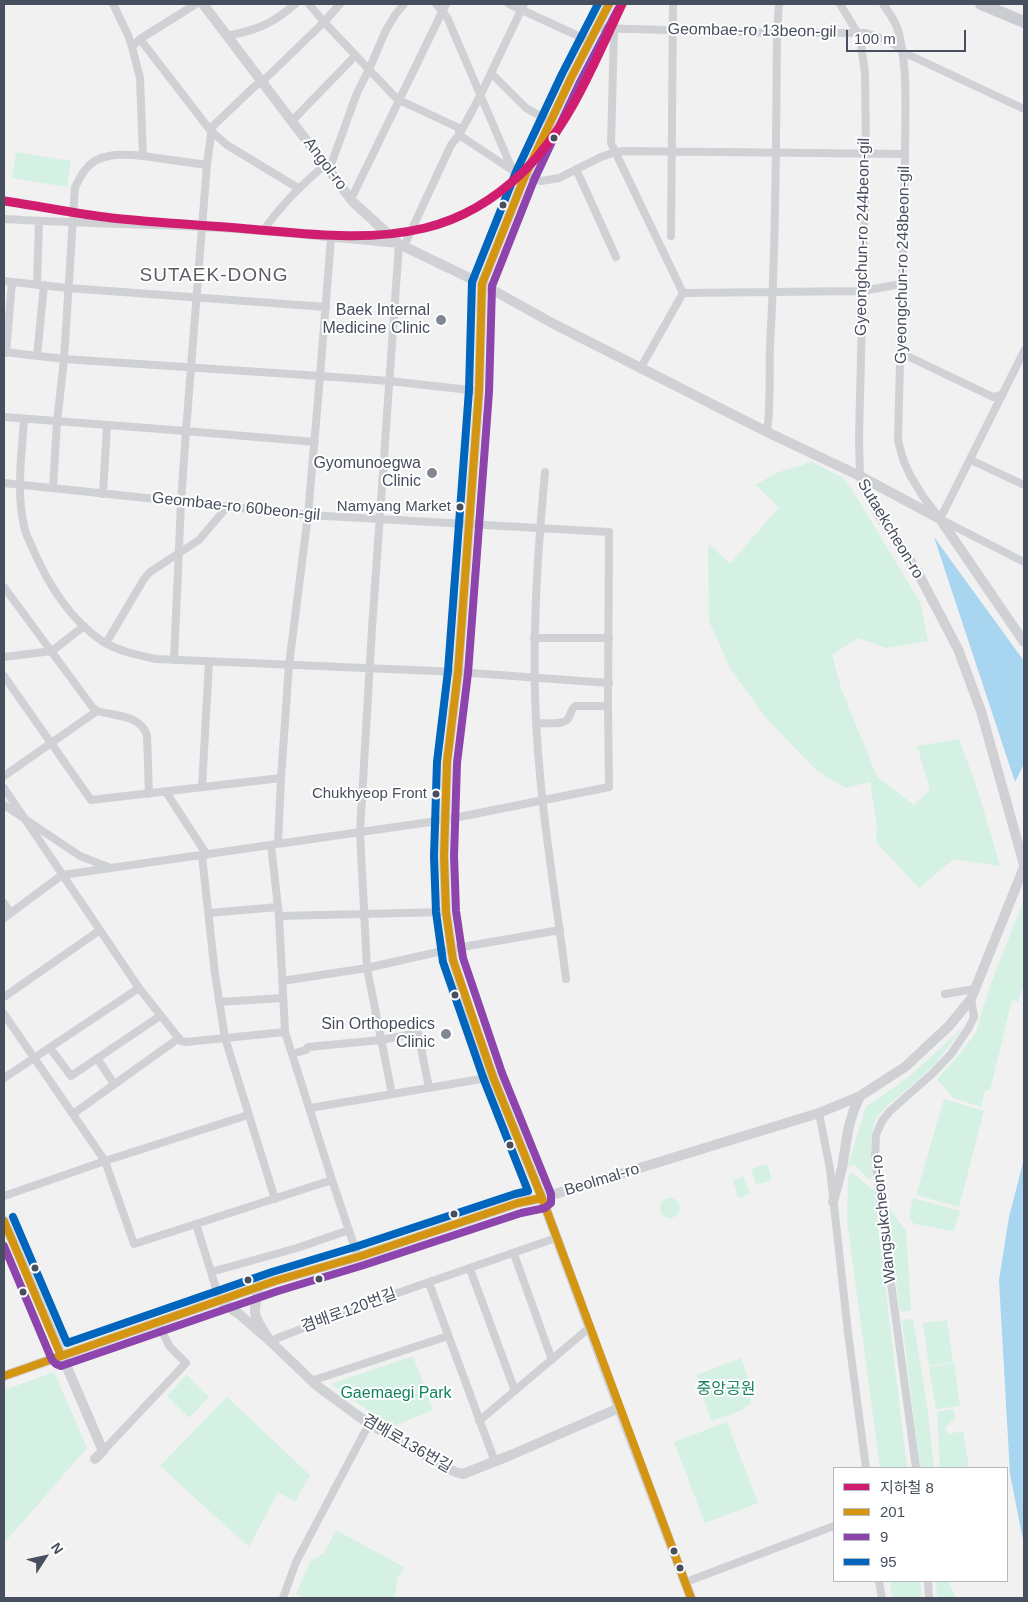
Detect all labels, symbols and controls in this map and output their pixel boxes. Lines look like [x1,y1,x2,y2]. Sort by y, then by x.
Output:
street label: Geombae-ro 13beon-gil [667,20,837,42]
scale bar [848,20,968,52]
text: 100 m [854,30,896,47]
unlabelled marker [549,133,559,143]
street label: Angol-ro [299,134,351,194]
street label: Gyeongchun-ro 244beon-gil [852,138,874,336]
street label: Gyeongchun-ro 248beon-gil [892,166,914,364]
unlabelled marker [498,200,508,210]
district label: SUTAEK-DONG [138,265,290,287]
place label: Baek Internal Medicine Clinic [322,301,430,339]
marker: Baek Internal Medicine Clinic [434,313,448,327]
place label: Gyomunoegwa Clinic [313,454,421,492]
marker: Gyomunoegwa Clinic [425,466,439,480]
street label: Sutaekcheon-ro [853,476,927,582]
street label: Geombae-ro 60beon-gil [151,489,321,525]
place label: Namyang Market [337,498,451,516]
marker: Namyang Market [455,502,465,512]
place label: Chukhyeop Front [312,785,427,803]
marker: Chukhyeop Front [431,789,441,799]
unlabelled marker [450,990,460,1000]
place label: Sin Orthopedics Clinic [321,1015,435,1053]
marker: Sin Orthopedics Clinic [439,1027,453,1041]
unlabelled marker [505,1140,515,1150]
street label: Wangsukcheon-ro [868,1154,900,1284]
street label: Beolmal-ro [562,1160,642,1200]
unlabelled marker [449,1209,459,1219]
unlabelled marker [30,1263,40,1273]
unlabelled marker [314,1274,324,1284]
unlabelled marker [243,1275,253,1285]
street label: 겸배로120번길 [299,1285,399,1337]
unlabelled marker [18,1287,28,1297]
park label: 중앙공원 [697,1380,755,1400]
park label: Gaemaegi Park [340,1384,452,1404]
street label: 겸배로136번길 [359,1411,455,1477]
legend [833,1467,1008,1582]
text: 지하철 8 [880,1479,934,1496]
text: 201 [880,1503,905,1520]
text: 9 [880,1528,888,1545]
north arrow [20,1532,70,1582]
text: N [48,1540,67,1557]
unlabelled marker [669,1546,679,1556]
text: 95 [880,1553,897,1570]
unlabelled marker [675,1563,685,1573]

